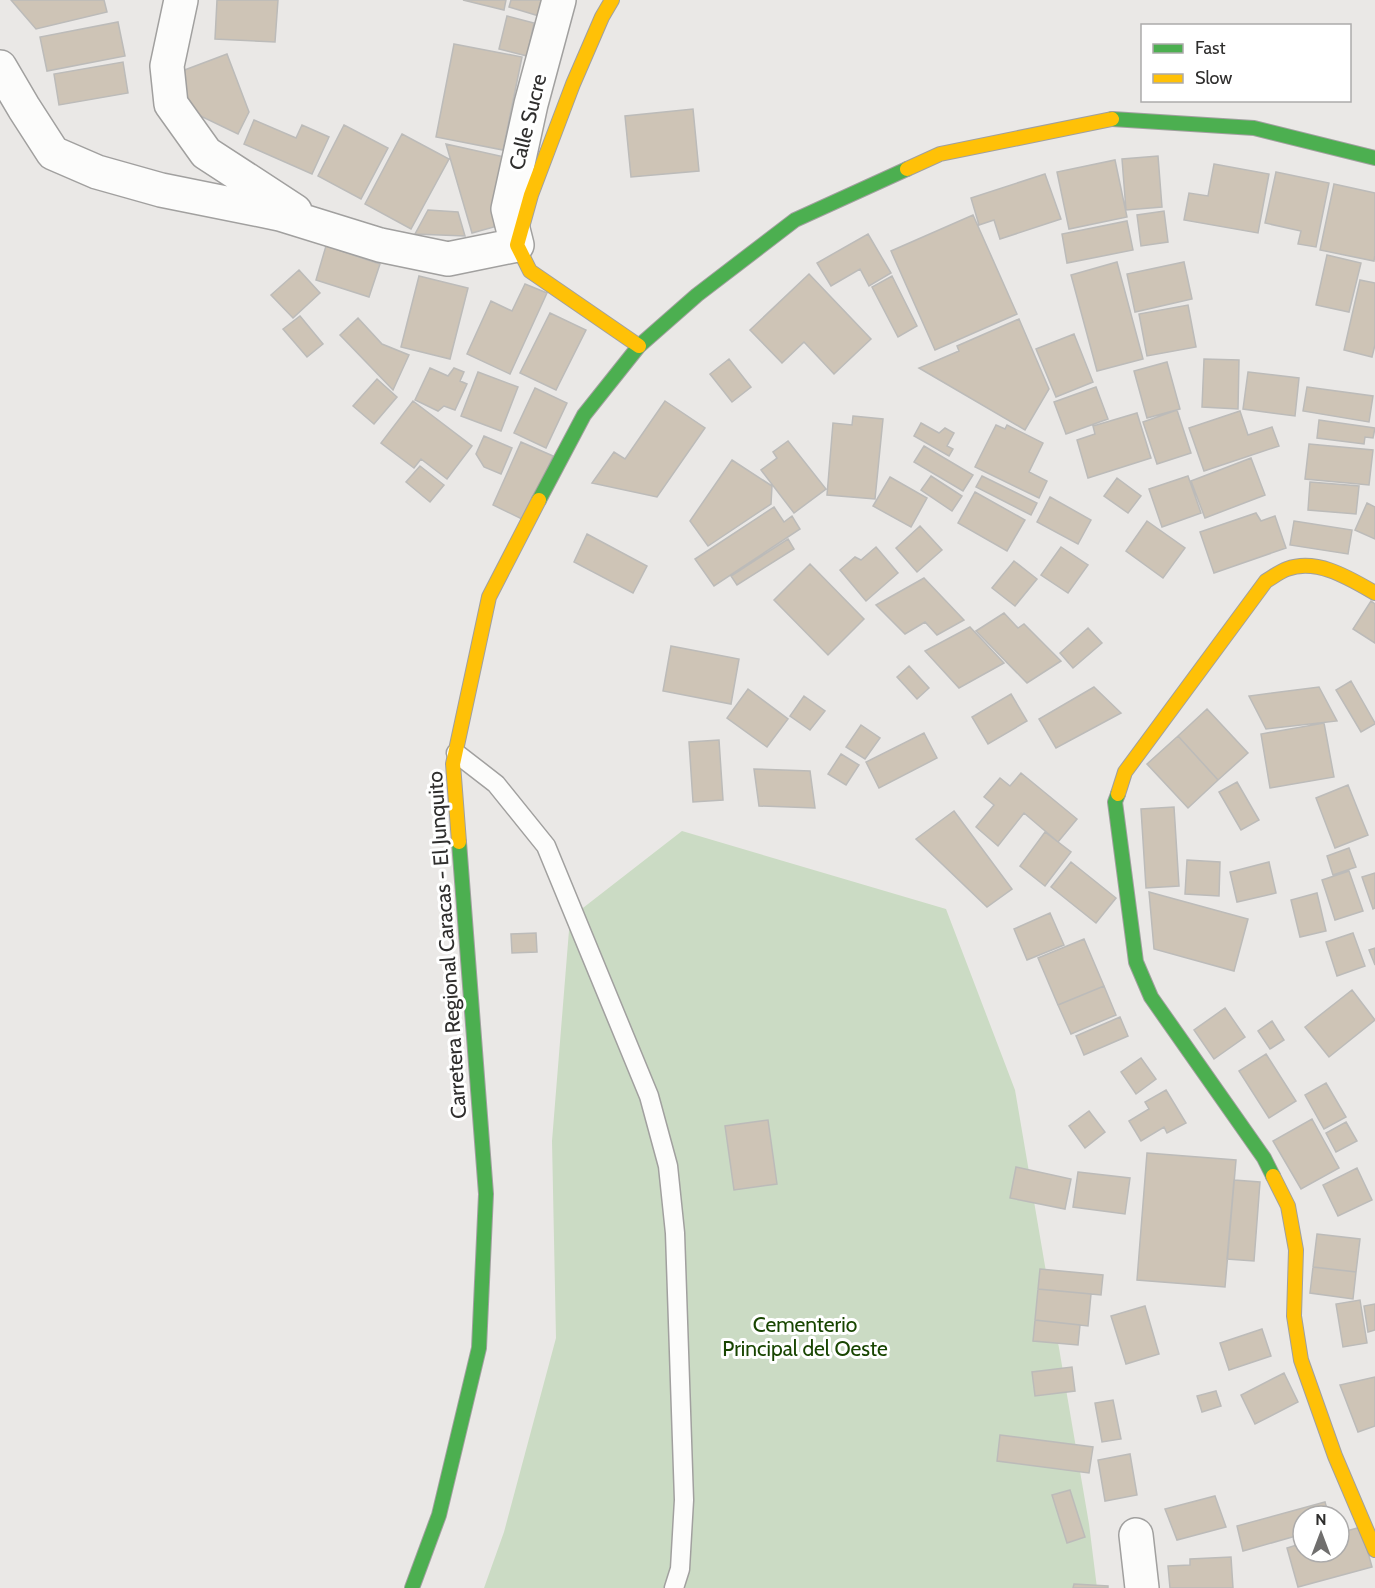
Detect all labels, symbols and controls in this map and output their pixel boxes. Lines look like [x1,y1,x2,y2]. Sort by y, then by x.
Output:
legend [1141,24,1351,102]
text: Fast [1195,37,1226,59]
text: Slow [1195,67,1232,89]
street label: Calle Sucre [504,71,552,172]
street label: Carretera Regional Caracas - El Junquito [422,770,471,1120]
park label: Cementerio Principal del Oeste [722,1312,888,1361]
north arrow [1291,1504,1351,1564]
text: N [1315,1510,1327,1529]

